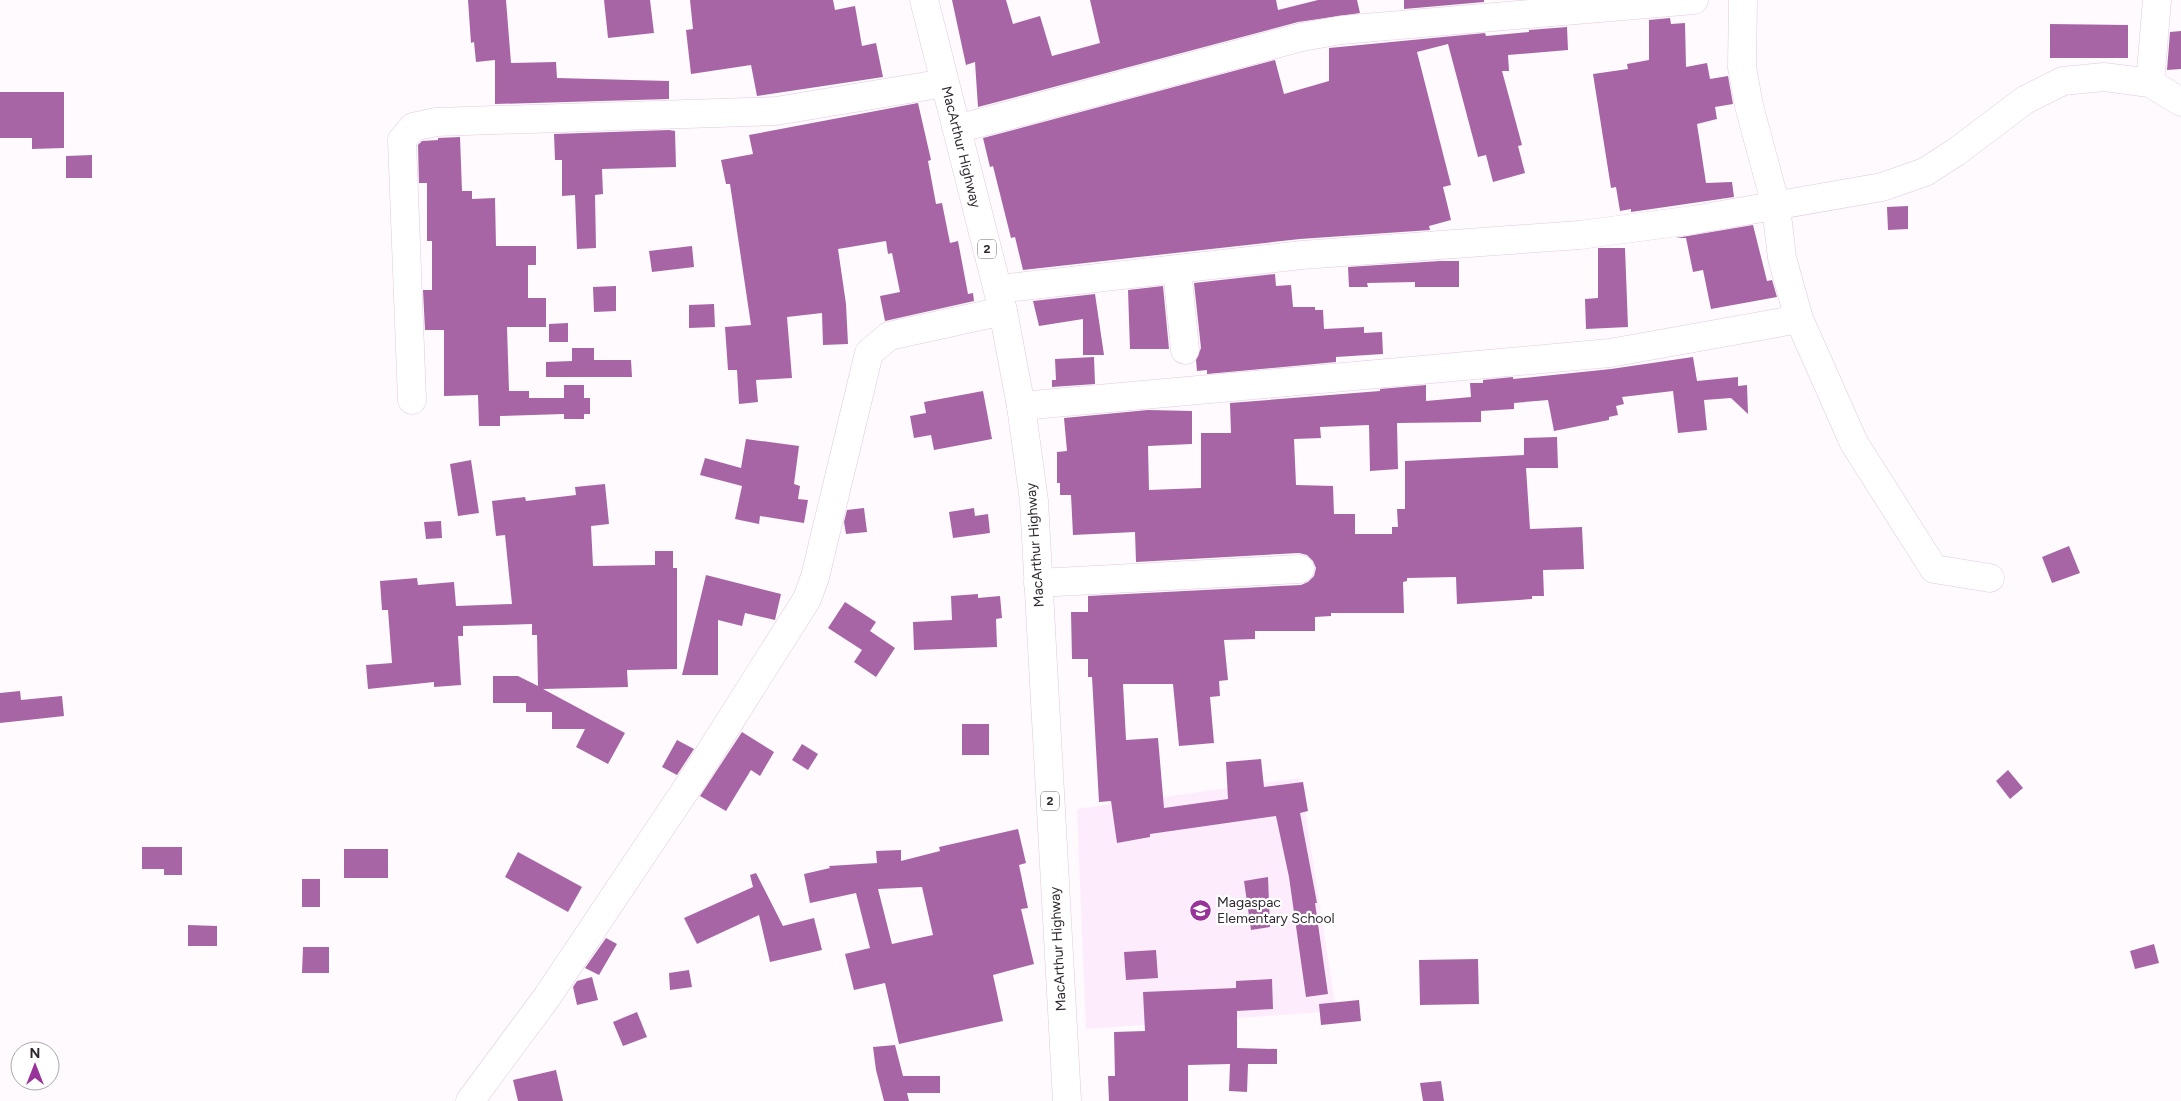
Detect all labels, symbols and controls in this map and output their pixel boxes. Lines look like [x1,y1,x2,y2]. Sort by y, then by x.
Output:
street label: MacArthur Highway [938,84,984,210]
road number: 2 [978,240,996,258]
street label: MacArthur Highway [1022,482,1048,608]
road number: 2 [1041,791,1059,810]
street label: MacArthur Highway [1046,886,1070,1012]
place label: Magaspac Elementary School [1217,894,1335,927]
school or university icon: Magaspac Elementary School [1189,898,1213,922]
north arrow [10,1041,60,1091]
text: N [30,1045,40,1062]

